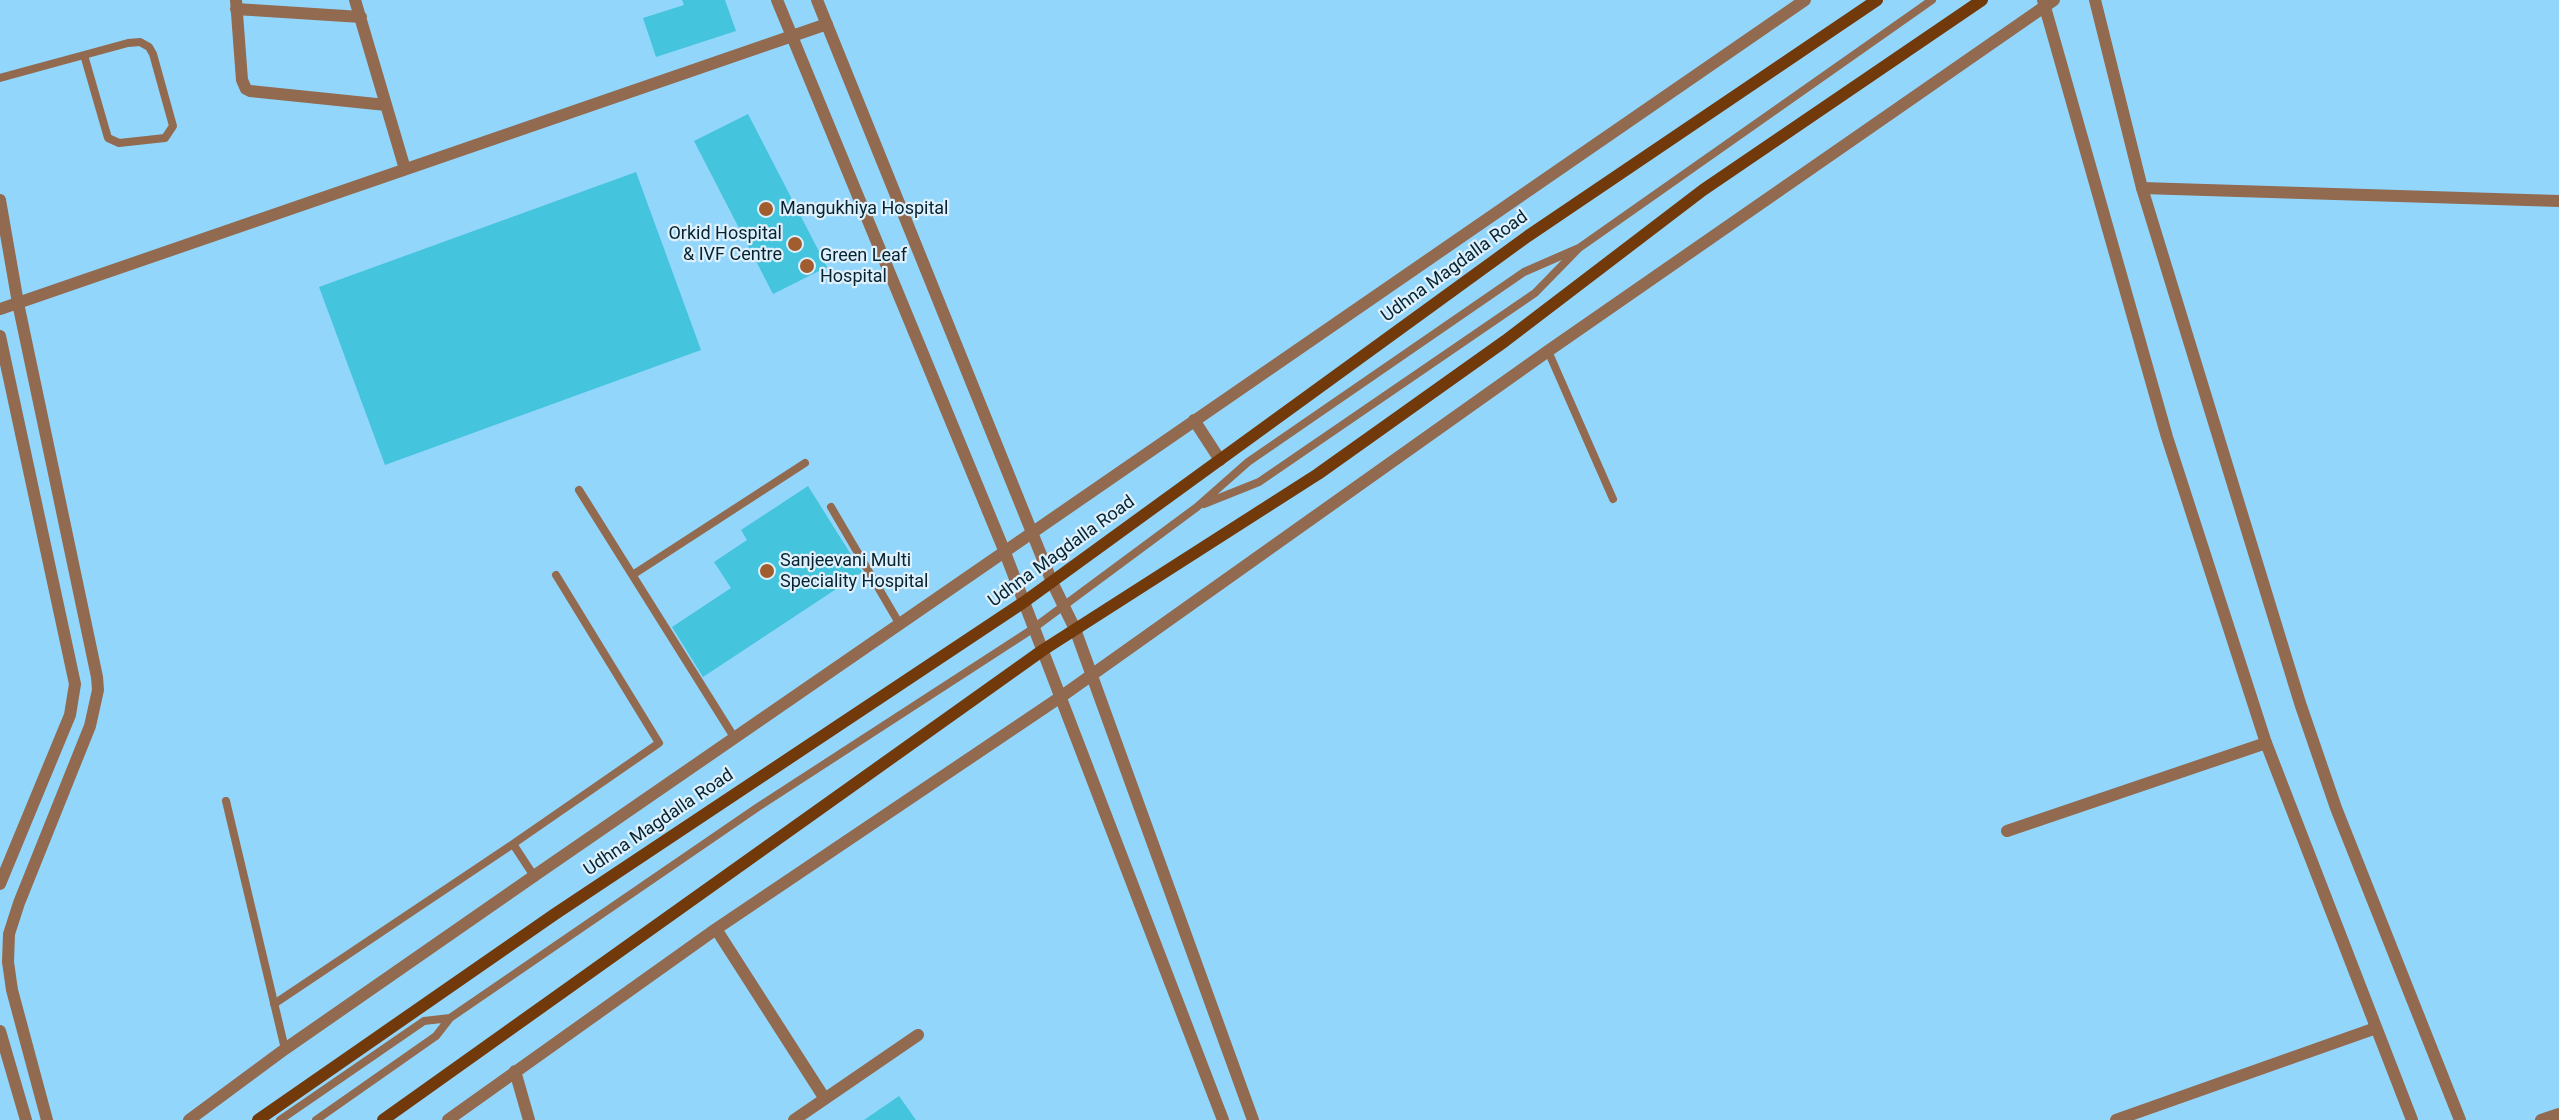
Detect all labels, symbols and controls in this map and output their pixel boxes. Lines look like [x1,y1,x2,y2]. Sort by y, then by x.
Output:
place label: Mangukhiya Hospital [780,198,948,220]
marker: Mangukhiya Hospital [757,200,775,218]
street label: Udhna Magdalla Road [1378,207,1532,327]
place label: Orkid Hospital & IVF Centre [668,223,782,266]
marker: Orkid Hospital & IVF Centre [786,235,804,253]
place label: Green Leaf Hospital [820,245,907,288]
marker: Green Leaf Hospital [798,257,816,275]
street label: Udhna Magdalla Road [985,492,1139,612]
place label: Sanjeevani Multi Speciality Hospital [780,550,928,592]
marker: Sanjeevani Multi Speciality Hospital [758,562,776,580]
street label: Udhna Magdalla Road [580,765,738,881]

